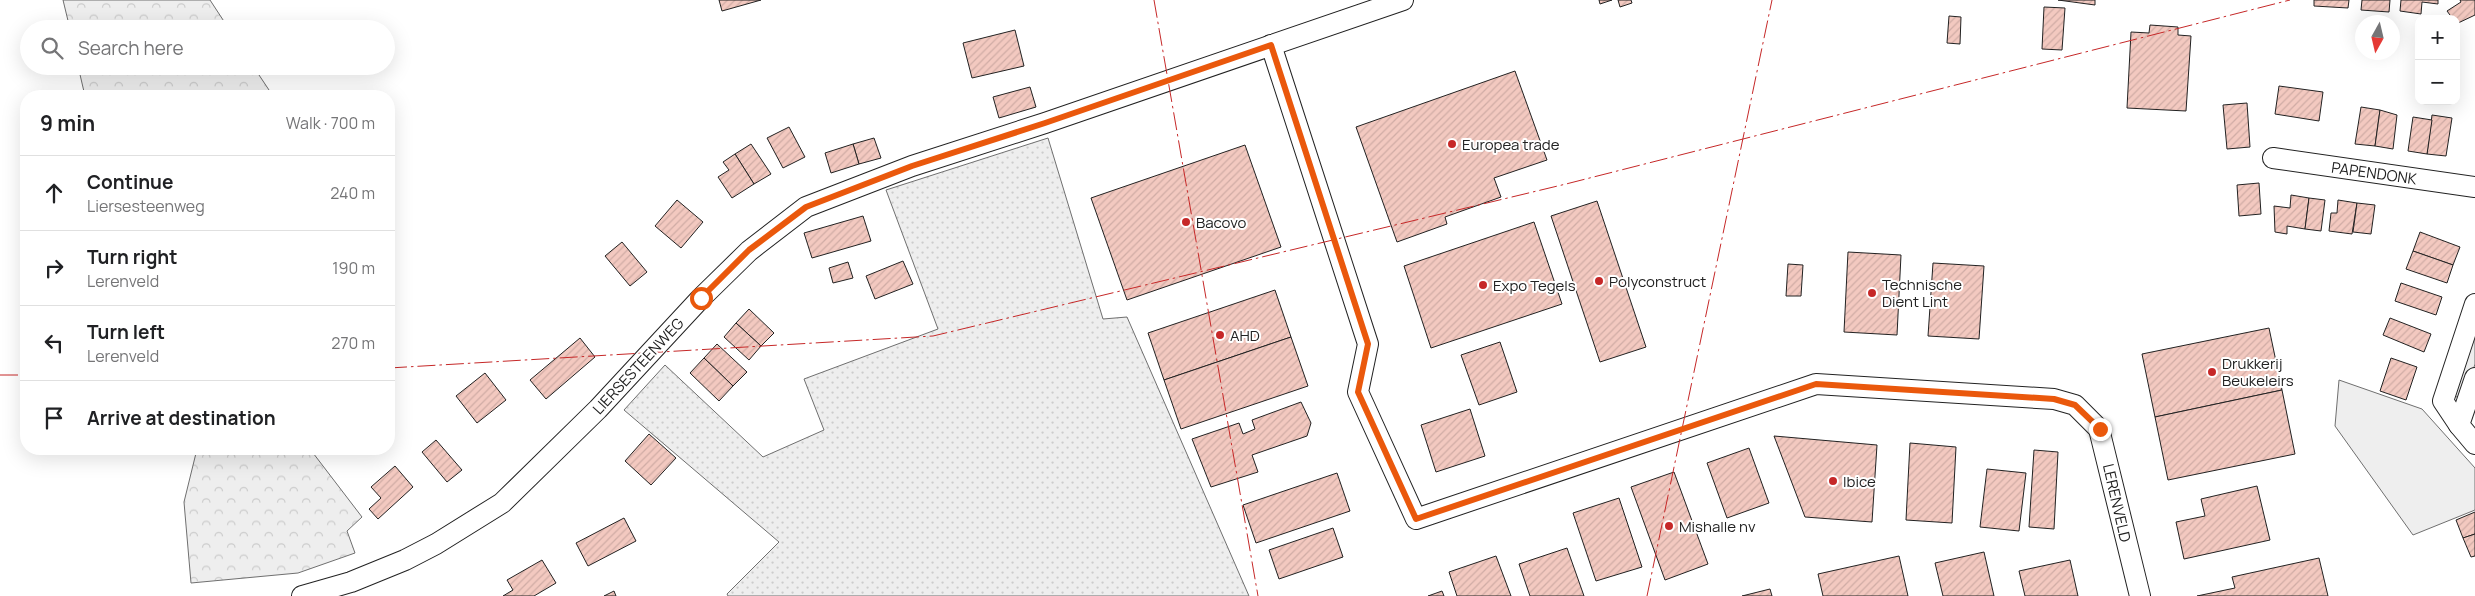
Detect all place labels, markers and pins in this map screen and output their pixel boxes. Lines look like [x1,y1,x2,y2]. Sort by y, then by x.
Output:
place label: Europea trade [1462,134,1560,155]
marker: Europea trade [1446,138,1458,150]
place label: Bacovo [1196,212,1246,233]
marker: Bacovo [1180,216,1192,228]
place label: Polyconstruct [1609,271,1706,292]
place label: Technische Dient Lint [1882,274,1962,312]
place label: Expo Tegels [1493,275,1576,296]
marker: Polyconstruct [1593,275,1605,287]
marker: Expo Tegels [1477,279,1489,291]
marker: Technische Dient Lint [1866,287,1878,299]
place label: AHD [1230,325,1260,346]
marker: AHD [1214,329,1226,341]
place label: Drukkerij Beukeleirs [2222,353,2294,391]
marker: Drukkerij Beukeleirs [2206,366,2218,378]
place label: Ibice [1843,471,1876,492]
marker: Ibice [1827,475,1839,487]
place label: Mishalle nv [1679,516,1756,537]
marker: Mishalle nv [1663,520,1675,532]

